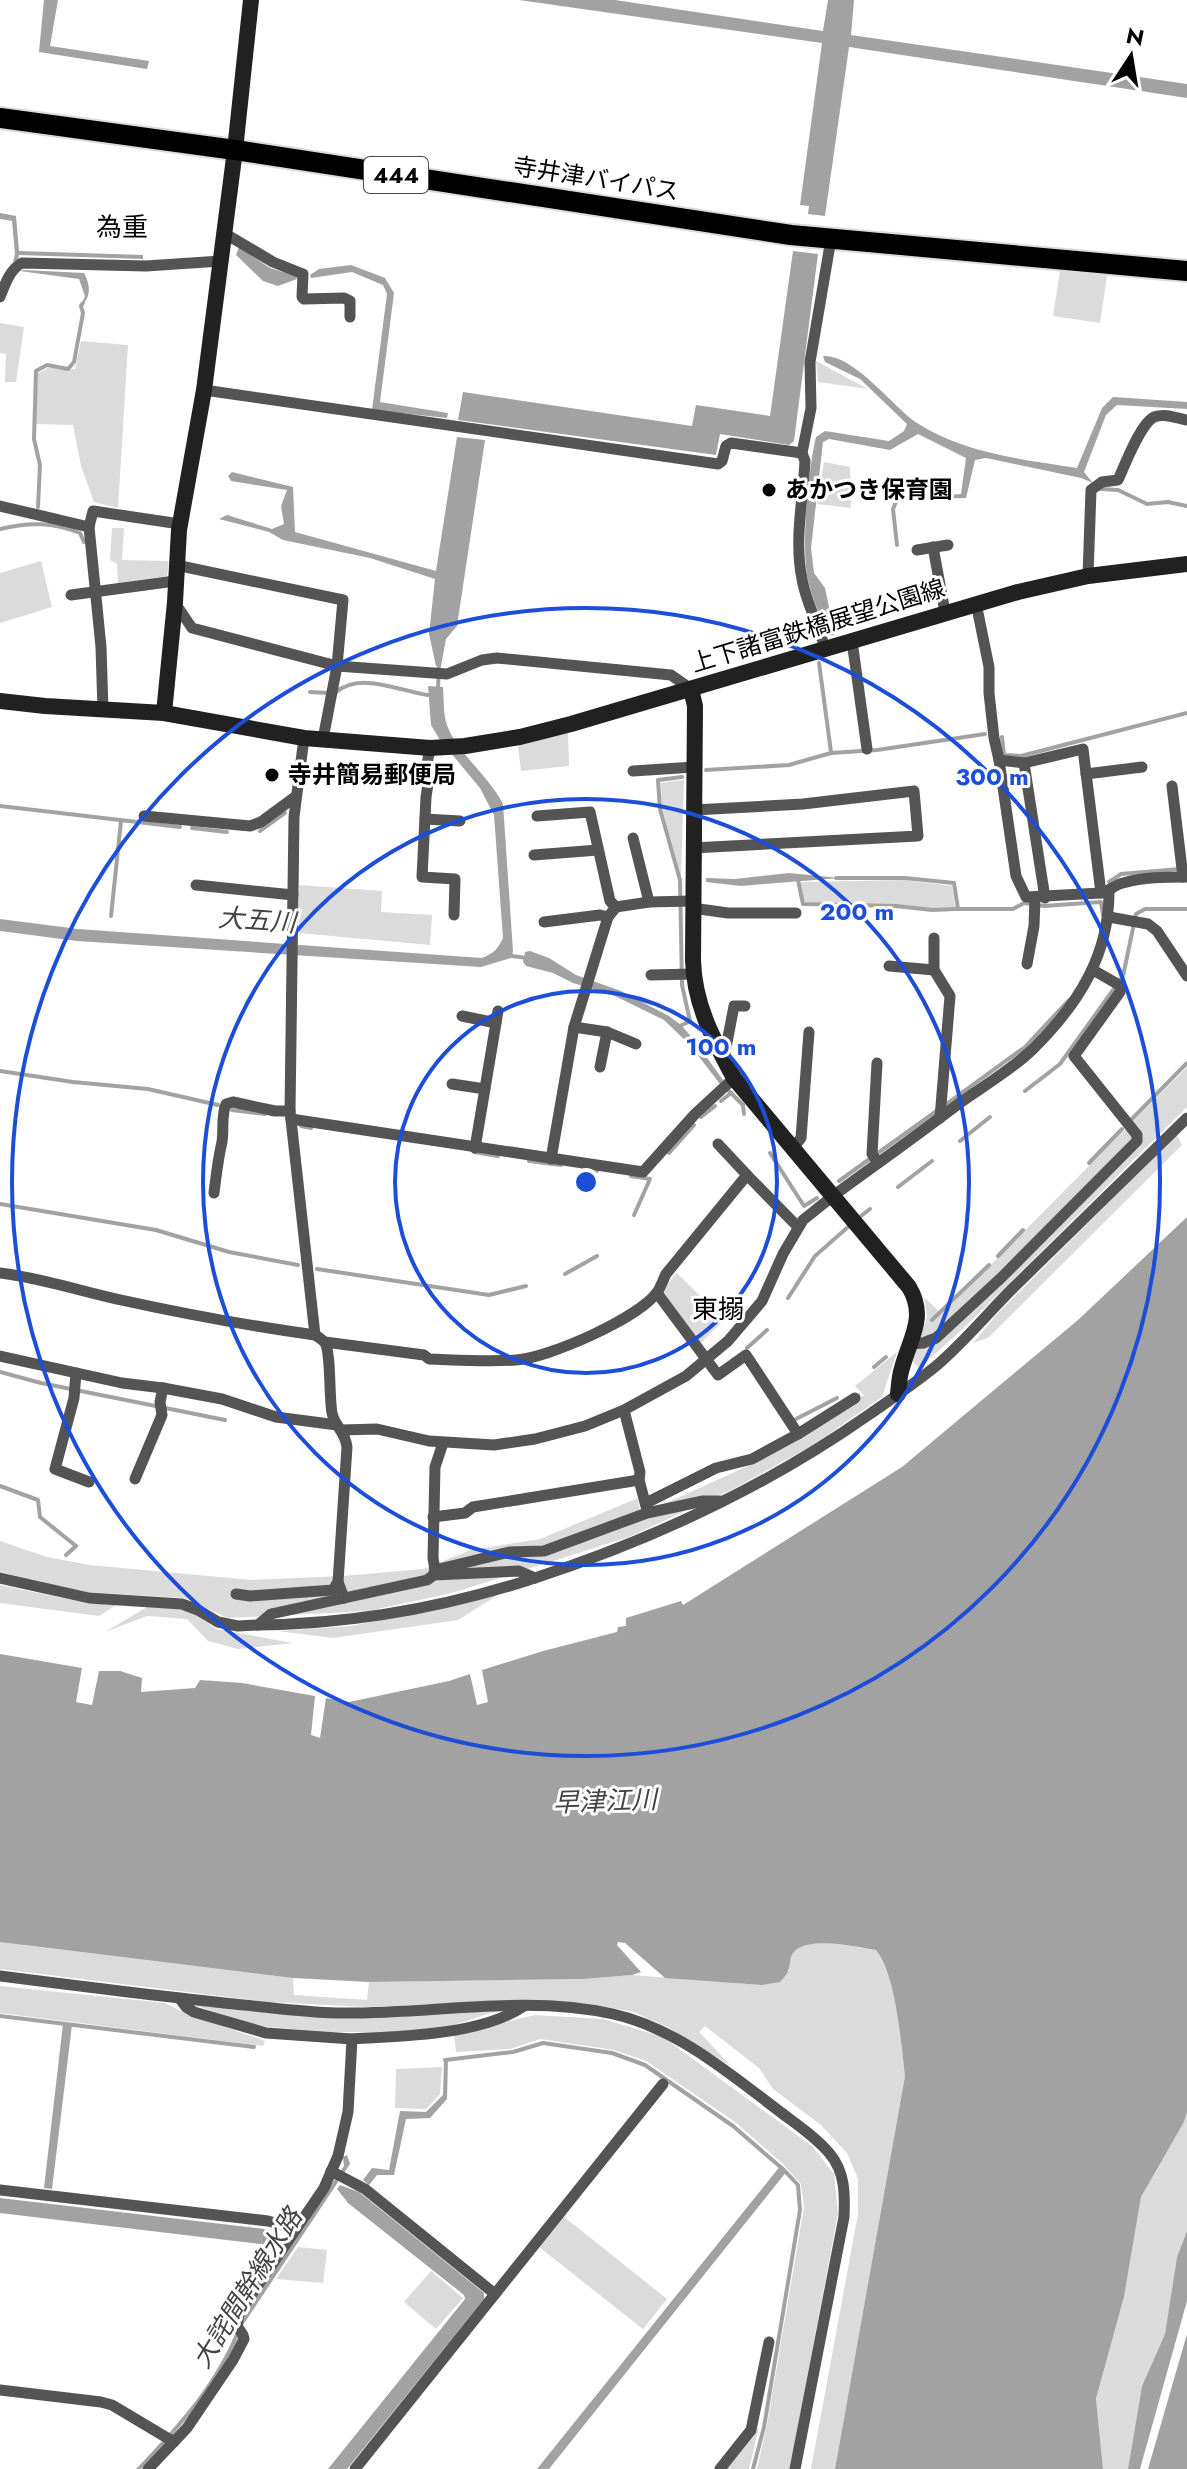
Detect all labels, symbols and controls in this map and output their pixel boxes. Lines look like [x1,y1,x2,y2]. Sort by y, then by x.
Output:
north arrow [1091,16,1171,96]
text: N [1123,19,1147,54]
street label: 寺井津バイパス [511,148,682,209]
road number: 444 [364,157,428,193]
district label: 為重 [96,208,148,246]
place label: あかつき保育園 [785,472,953,507]
marker: あかつき保育園 [760,481,778,499]
street label: 上下諸富鉄橋展望公園線 [687,570,949,681]
place label: 寺井簡易郵便局 [288,757,456,792]
text: 300 m [955,759,1029,794]
marker: 寺井簡易郵便局 [263,766,281,784]
text: 200 m [820,894,894,929]
water label: 大五川 [217,898,300,942]
text: 100 m [686,1029,756,1064]
centre of rings [572,1168,600,1196]
district label: 東搦 [692,1290,744,1328]
water label: 早津江川 [552,1780,661,1822]
water label: 大詫間幹線水路 [183,2199,312,2375]

